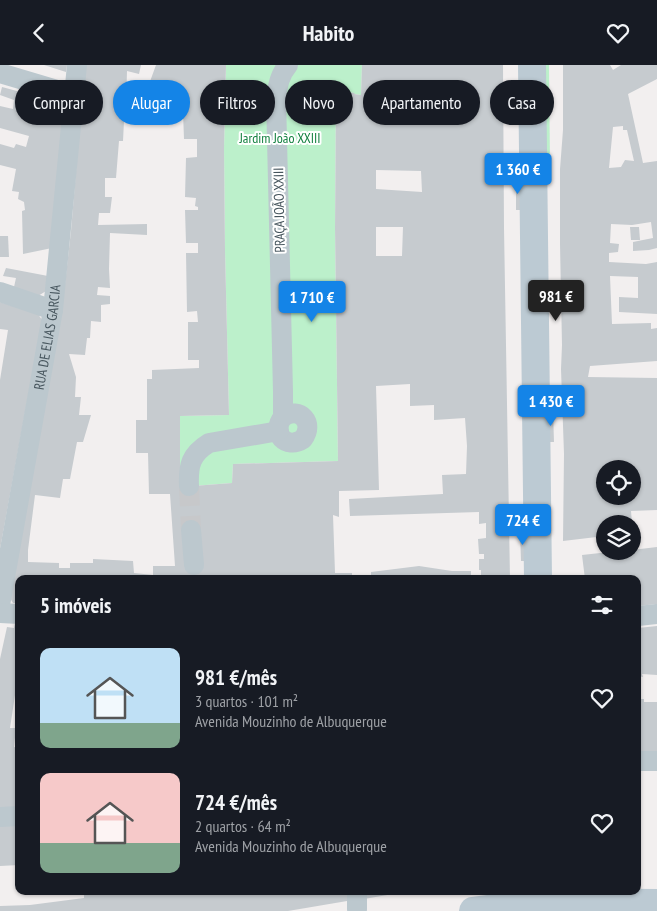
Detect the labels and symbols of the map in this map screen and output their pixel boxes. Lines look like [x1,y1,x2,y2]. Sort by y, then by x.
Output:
park label: Jardim João XXIII [238,129,321,147]
pin: 1 360 € [472,153,564,195]
street label: PRAÇA JOÃO XXIII [269,167,289,253]
pin: 981 € [521,279,591,322]
pin: 1 710 € [266,281,358,323]
street label: RUA DE ELIAS GARCIA [30,283,64,391]
pin: 1 430 € [505,385,597,427]
pin: 724 € [488,503,558,546]

